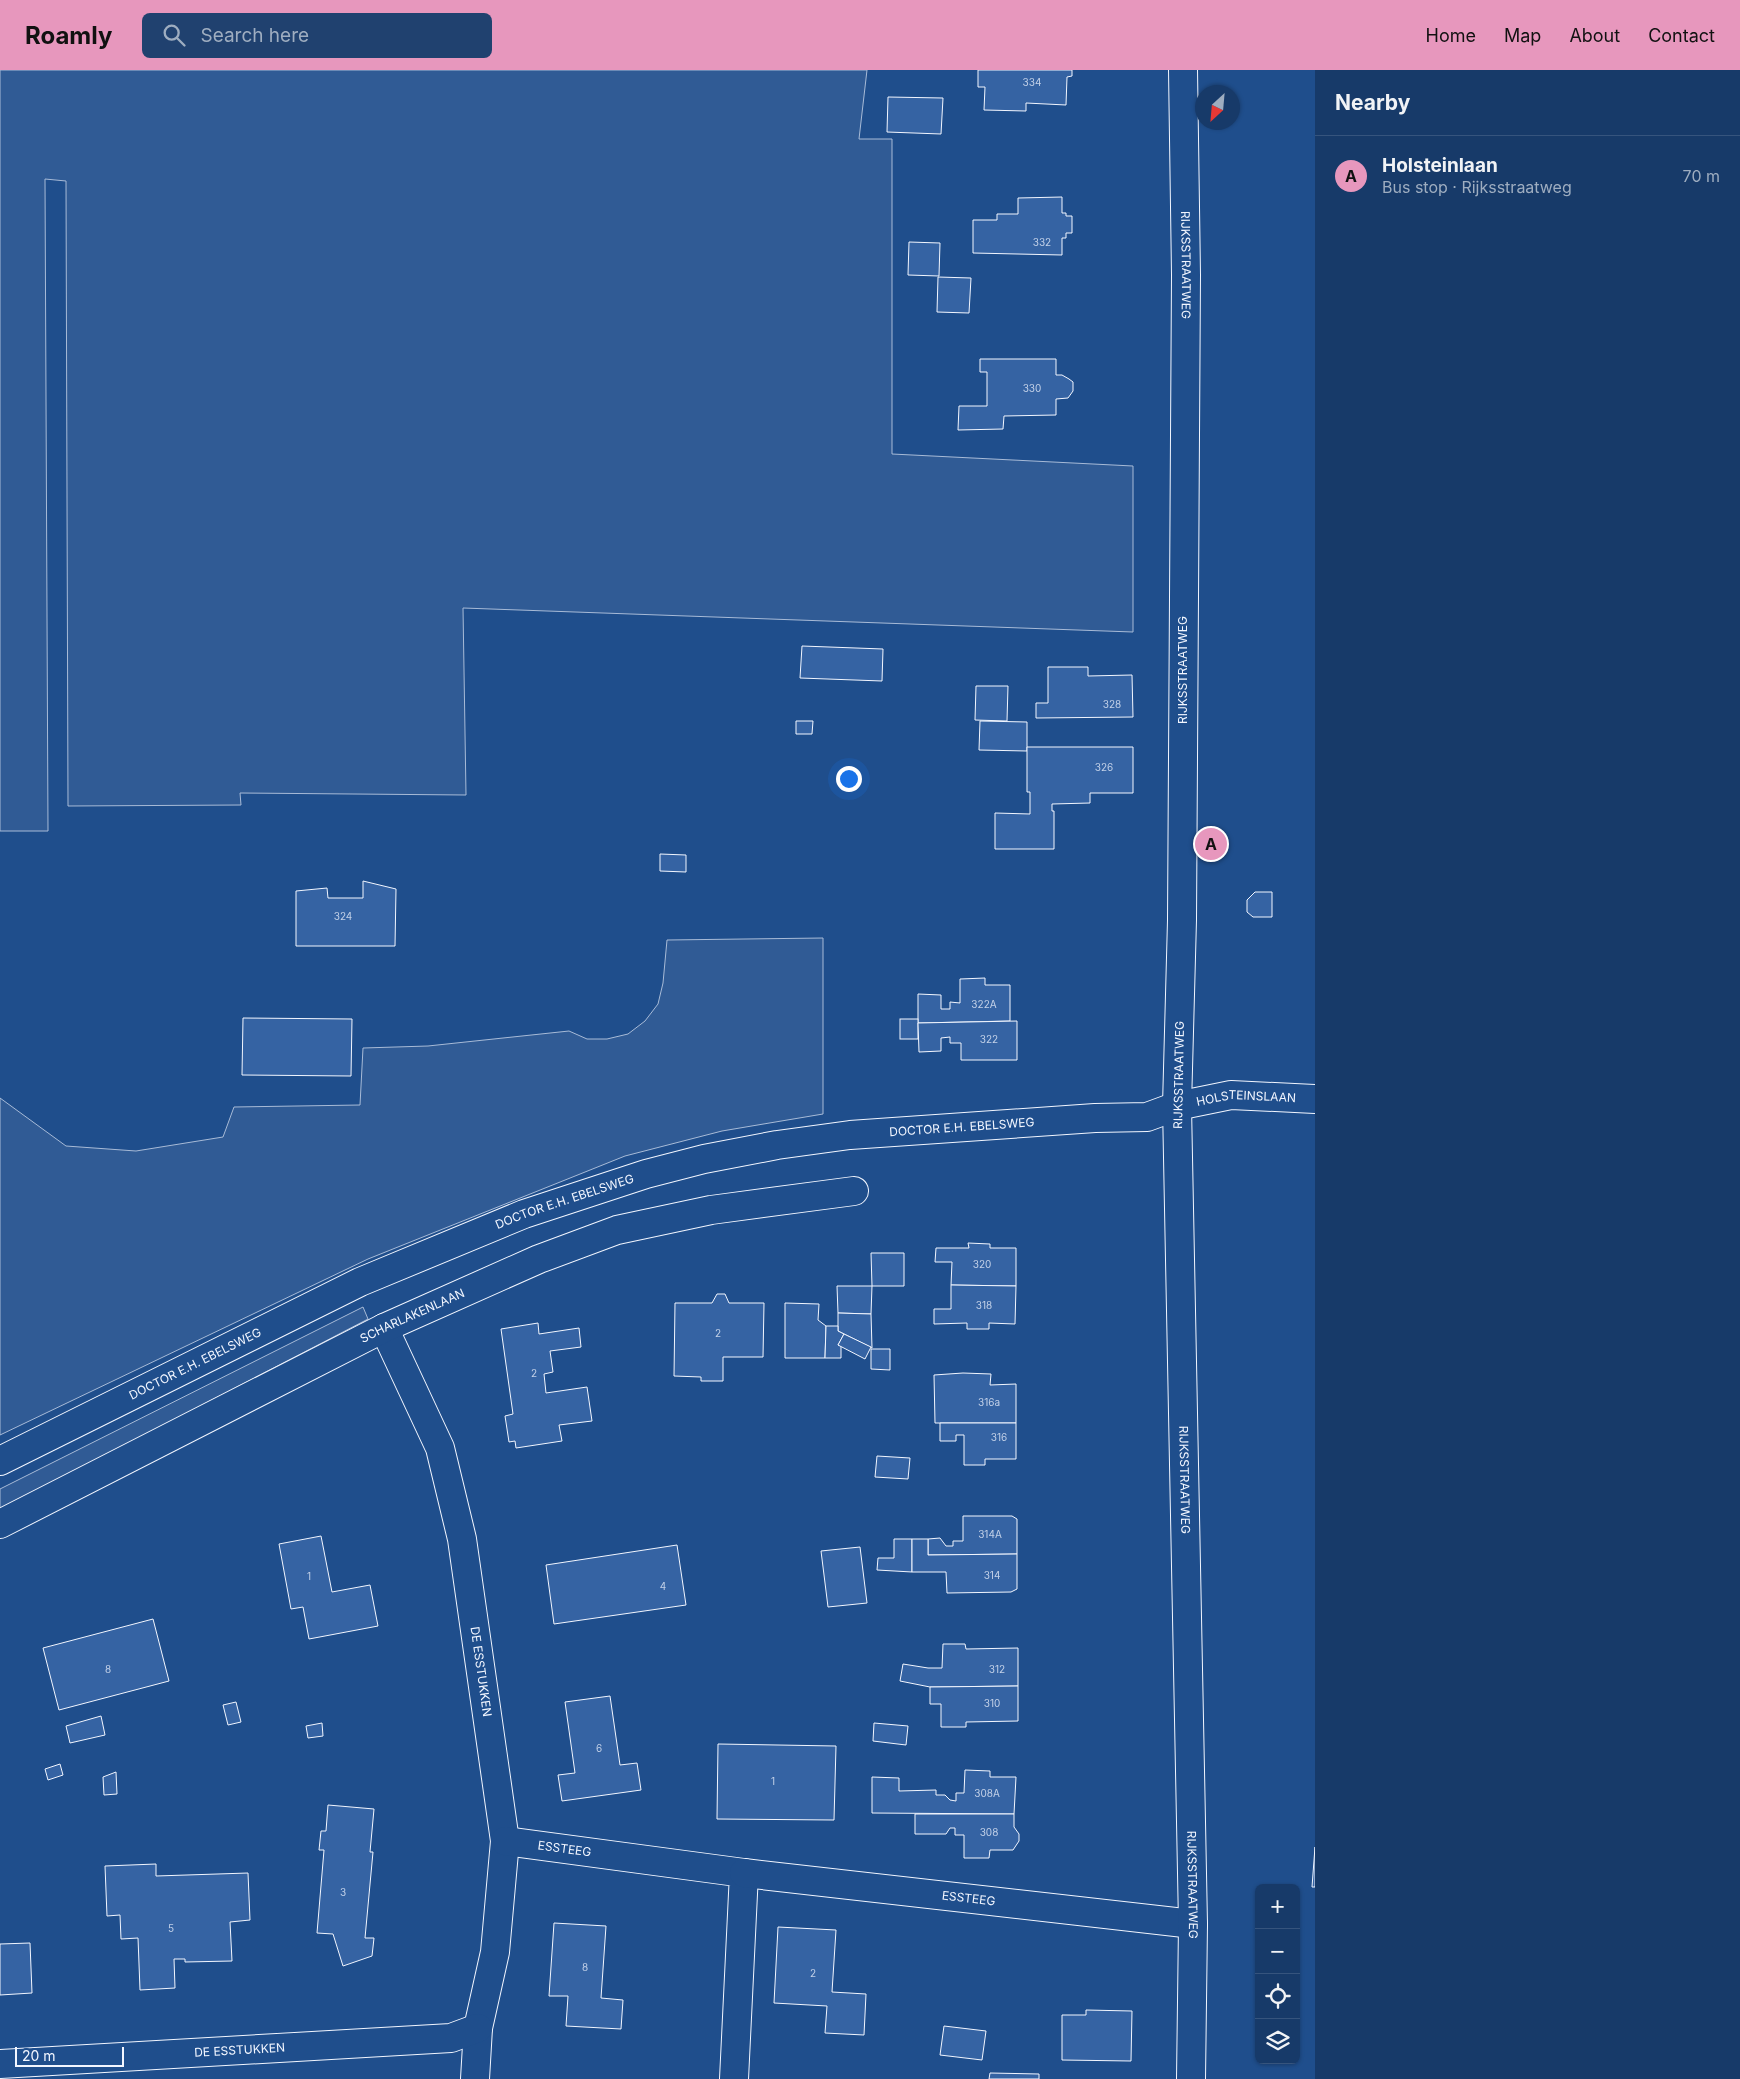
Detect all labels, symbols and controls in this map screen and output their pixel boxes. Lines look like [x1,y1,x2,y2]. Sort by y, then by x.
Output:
search box [142,13,492,58]
text: Roamly [25,21,112,50]
icon: search [160,21,188,49]
text: Search here [200,24,309,47]
text: Home [1426,25,1476,46]
text: Map [1504,25,1541,46]
text: About [1569,25,1620,46]
text: Contact [1648,25,1715,46]
house number: 334 [1023,76,1041,88]
north arrow [1195,85,1240,130]
text: Nearby [1335,90,1410,115]
text: Holsteinlaan [1382,154,1498,177]
text: A [1345,166,1357,186]
text: 70 m [1683,166,1720,186]
text: Bus stop · Rijksstraatweg [1382,177,1572,197]
street label: RIJKSSTRAATWEG [1178,211,1194,319]
house number: 332 [1033,236,1051,248]
house number: 330 [1023,382,1041,394]
street label: RIJKSSTRAATWEG [1175,616,1190,724]
house number: 328 [1103,698,1121,710]
house number: 326 [1095,761,1113,773]
your location [836,766,862,792]
pin: A [1195,825,1227,863]
house number: 324 [334,910,352,922]
house number: 322A [971,998,997,1010]
street label: RIJKSSTRAATWEG [1170,1021,1187,1129]
house number: 322 [980,1033,998,1045]
street label: HOLSTEINSLAAN [1195,1087,1296,1109]
street label: DOCTOR E.H. EBELSWEG [889,1114,1035,1139]
street label: DOCTOR E.H. EBELSWEG [493,1170,636,1232]
house number: 320 [973,1258,991,1270]
street label: SCHARLAKENLAAN [357,1285,467,1346]
house number: 318 [976,1299,992,1311]
street label: DOCTOR E.H. EBELSWEG [126,1324,264,1403]
house number: 2 [715,1327,721,1339]
house number: 2 [531,1367,537,1379]
house number: 316a [978,1396,1000,1408]
street label: RIJKSSTRAATWEG [1176,1426,1193,1534]
house number: 316 [991,1431,1007,1443]
house number: 314A [978,1528,1002,1540]
house number: 314 [984,1569,1000,1581]
house number: 1 [307,1570,311,1582]
house number: 4 [660,1580,666,1592]
street label: DE ESSTUKKEN [468,1625,495,1718]
house number: 8 [105,1663,111,1675]
house number: 312 [989,1663,1005,1675]
house number: 310 [984,1697,1000,1709]
house number: 6 [596,1742,602,1754]
house number: 1 [771,1775,775,1787]
house number: 308A [974,1787,1000,1799]
house number: 308 [980,1826,998,1838]
street label: RIJKSSTRAATWEG [1184,1831,1201,1939]
street label: ESSTEEG [537,1837,592,1859]
map controls [1255,1884,1300,2064]
button: + [1255,1884,1300,1929]
house number: 3 [340,1886,346,1898]
street label: ESSTEEG [941,1888,996,1909]
house number: 5 [168,1922,174,1934]
button: − [1255,1929,1300,1974]
house number: 8 [582,1961,588,1973]
house number: 2 [810,1967,816,1979]
button: locate [1255,1974,1300,2019]
button: layers [1255,2019,1300,2064]
street label: DE ESSTUKKEN [194,2040,285,2060]
scale bar [15,2044,124,2067]
text: 20 m [22,2047,56,2064]

